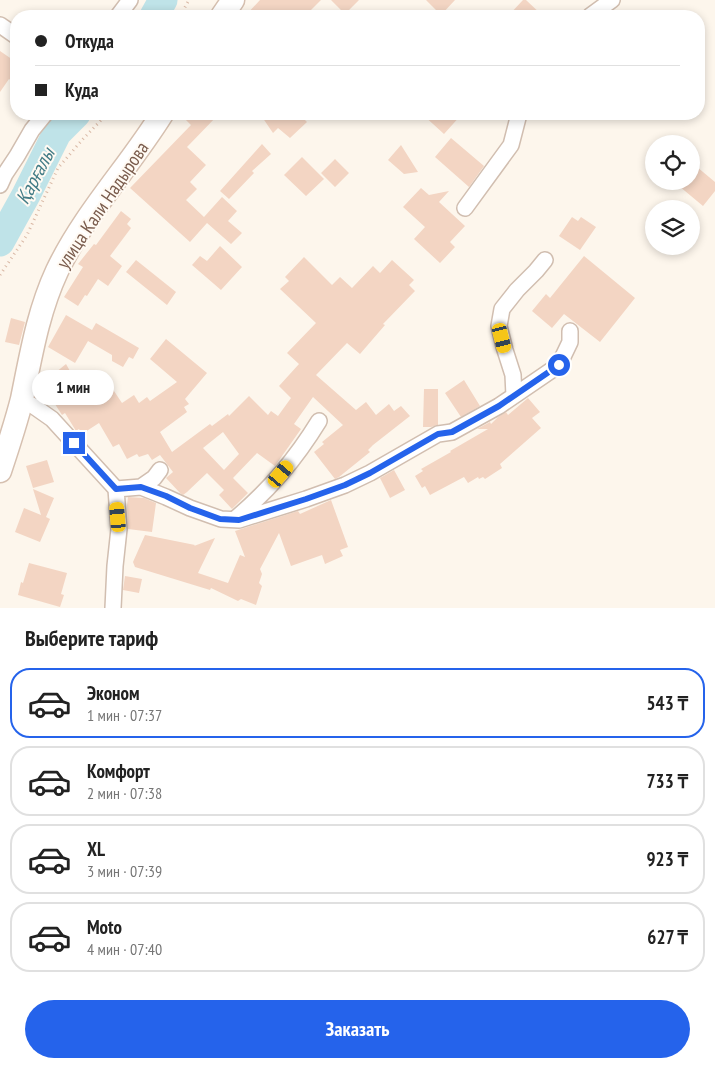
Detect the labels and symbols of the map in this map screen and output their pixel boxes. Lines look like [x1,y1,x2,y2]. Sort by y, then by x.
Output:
street label: улица Кали Надырова [51,137,153,273]
water label: Қарғалы [9,142,62,209]
car [491,322,512,354]
route start [548,354,570,376]
callout: 1 мин [33,370,115,406]
route end [63,432,85,454]
car [265,458,296,490]
car [109,501,126,533]

